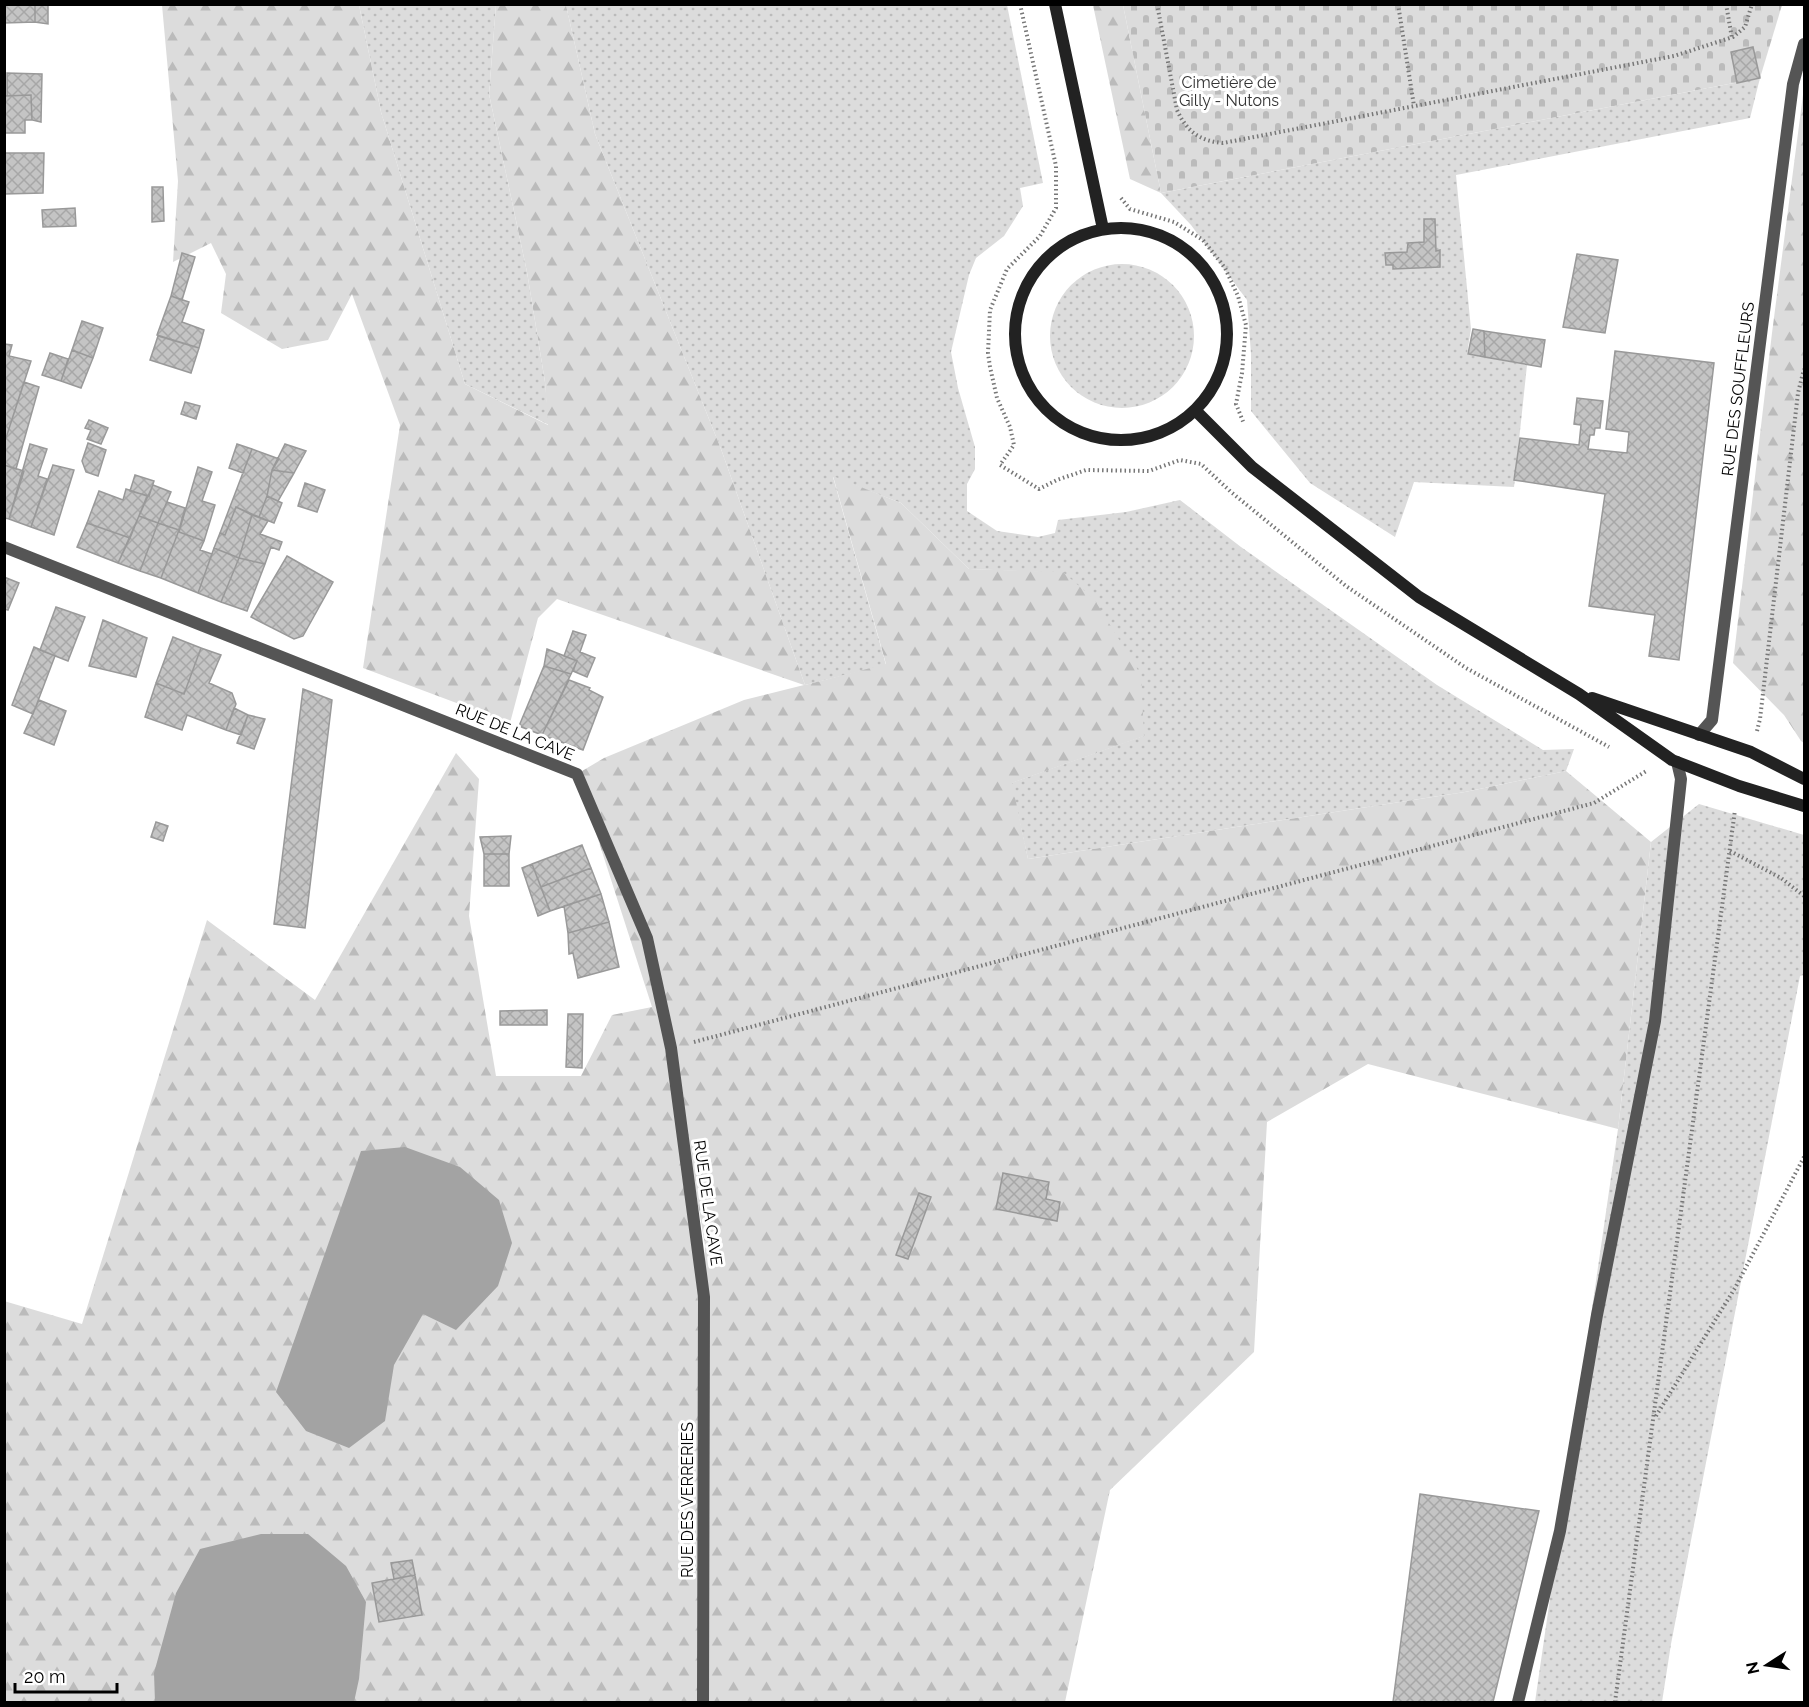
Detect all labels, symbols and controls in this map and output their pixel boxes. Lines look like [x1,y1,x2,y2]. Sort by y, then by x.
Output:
park label: Cimetière de Gilly - Nutons [1179,73,1279,110]
street label: RUE DES SOUFFLEURS [1718,301,1758,477]
street label: RUE DE LA CAVE [453,699,577,765]
street label: RUE DE LA CAVE [690,1139,726,1267]
street label: RUE DES VERRERIES [678,1422,697,1578]
north arrow [1737,1635,1797,1695]
scale bar [15,1656,117,1694]
text: N [1742,1660,1763,1676]
text: 20 m [24,1666,66,1687]

